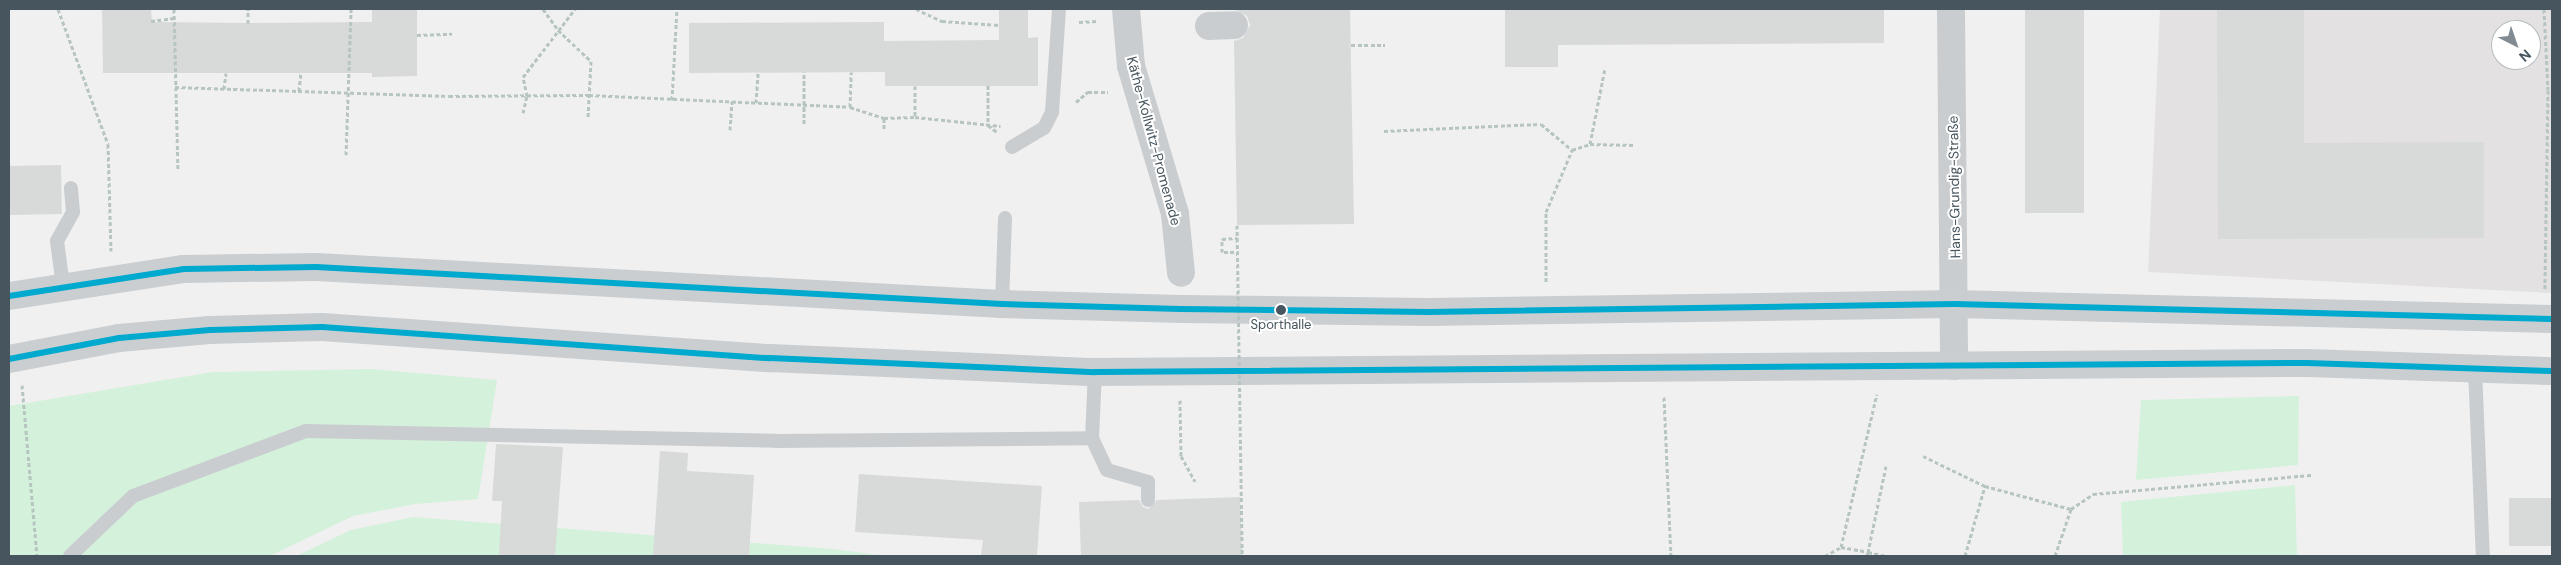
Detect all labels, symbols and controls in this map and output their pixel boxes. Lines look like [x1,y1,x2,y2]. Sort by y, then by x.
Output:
north arrow [2491,20,2541,70]
text: N [2515,45,2535,66]
street label: Käthe-Kollwitz-Promenade [1123,55,1185,227]
street label: Hans-Grundig-Straße [1944,116,1964,258]
marker: Sporthalle [1276,305,1286,315]
place label: Sporthalle [1250,317,1312,333]

